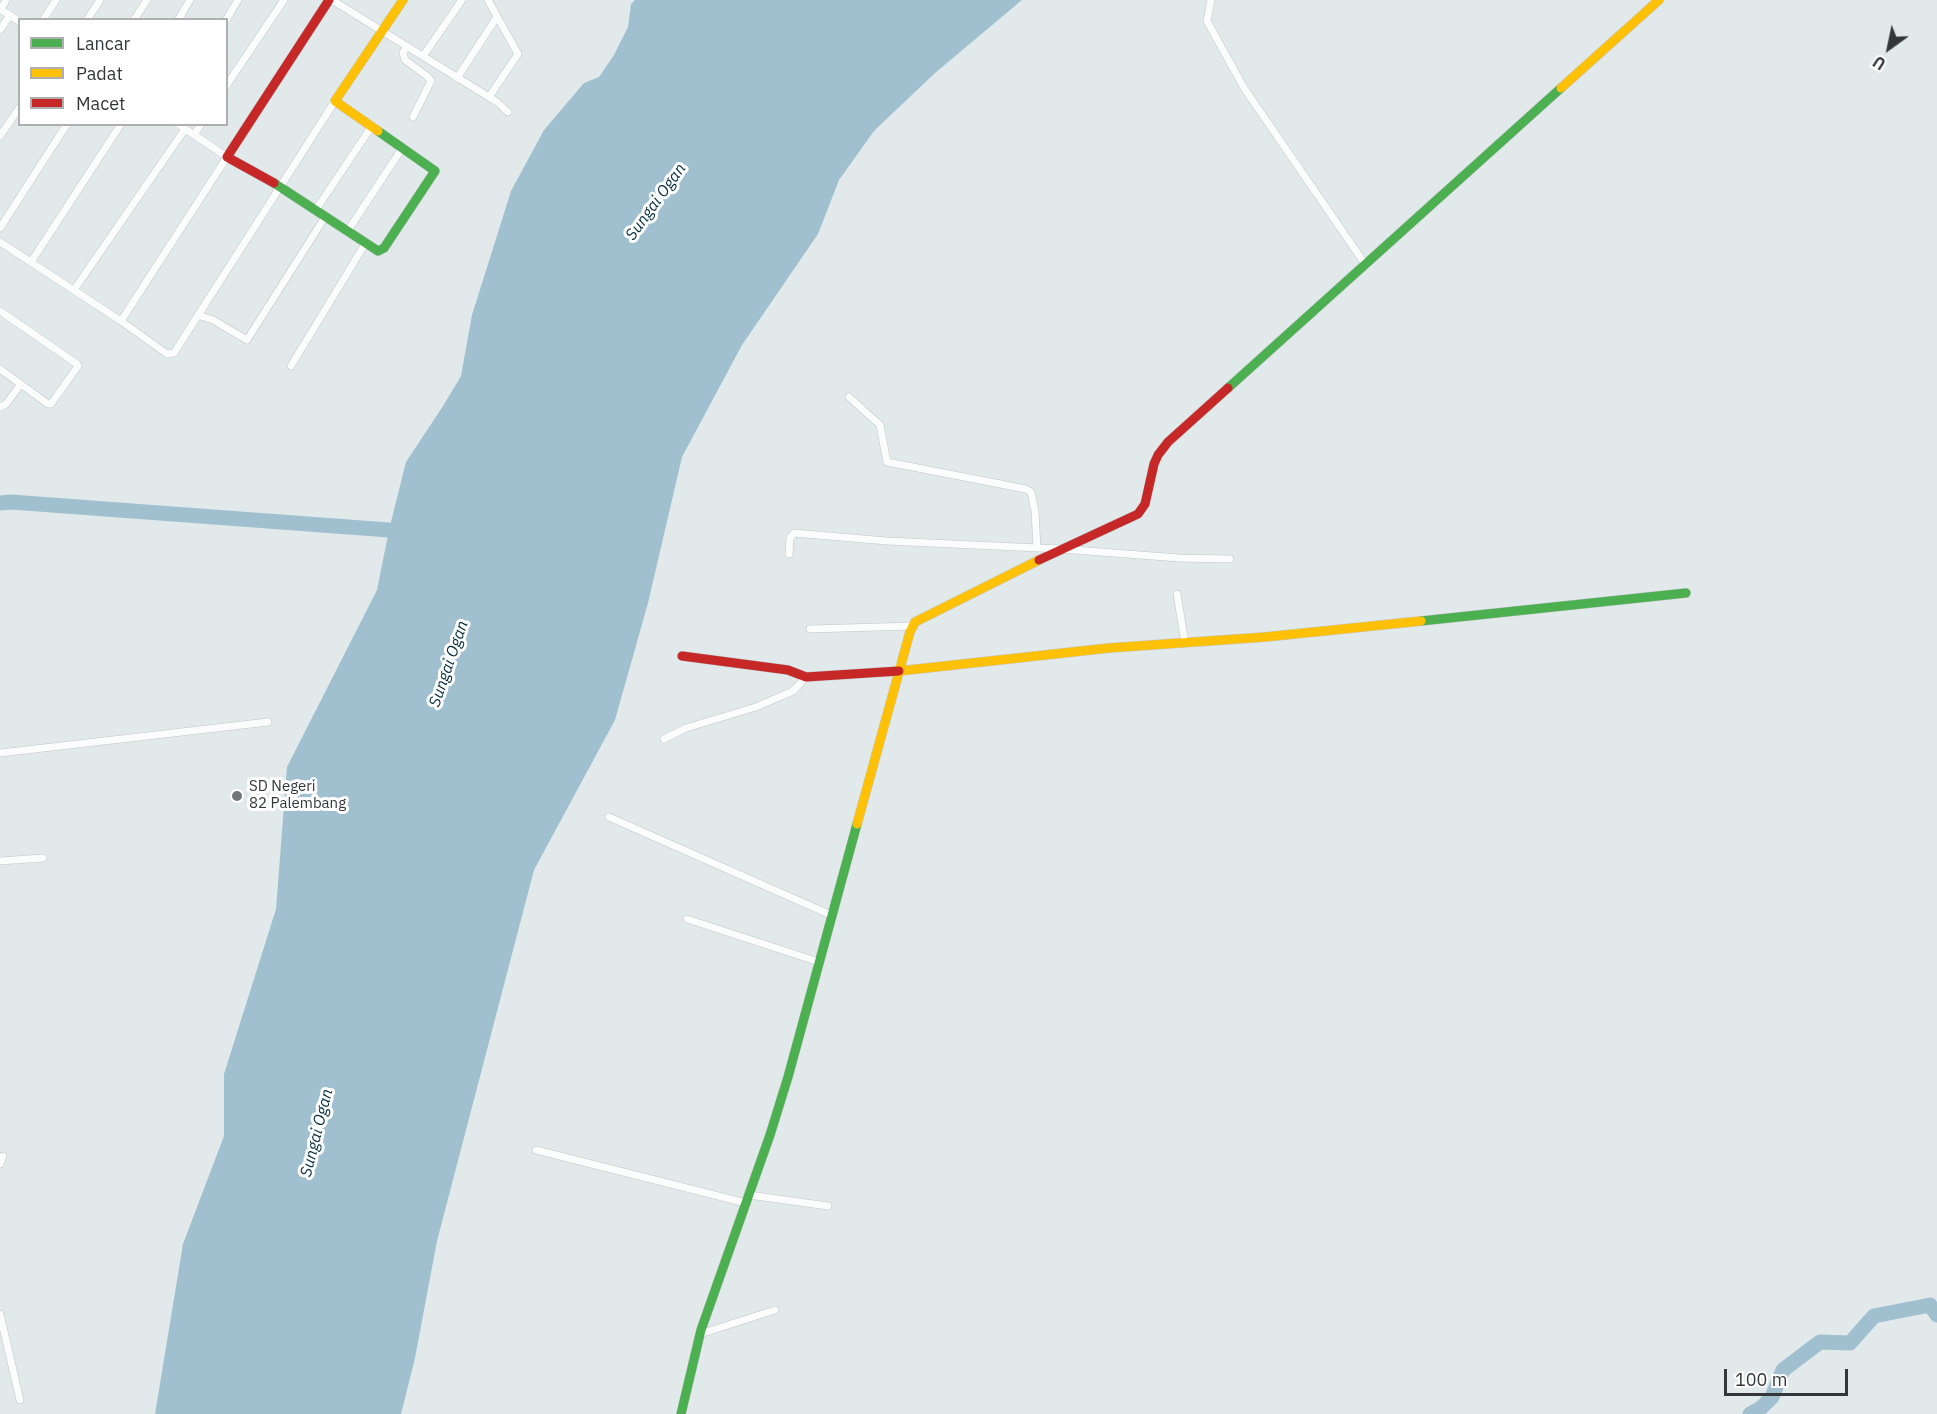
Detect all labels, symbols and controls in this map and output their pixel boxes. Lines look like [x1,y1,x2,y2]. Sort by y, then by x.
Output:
legend [18,18,228,126]
north arrow [1859,18,1919,78]
text: Lancar [76,32,130,55]
text: U [1869,52,1889,75]
text: Padat [76,62,123,85]
text: Macet [76,92,125,115]
water label: Sungai Ogan [622,160,690,244]
water label: Sungai Ogan [425,618,473,710]
place label: SD Negeri 82 Palembang [249,778,346,813]
marker: SD Negeri 82 Palembang [230,789,244,803]
water label: Sungai Ogan [297,1087,337,1179]
scale bar [1727,1357,1852,1395]
text: 100 m [1735,1368,1787,1391]

